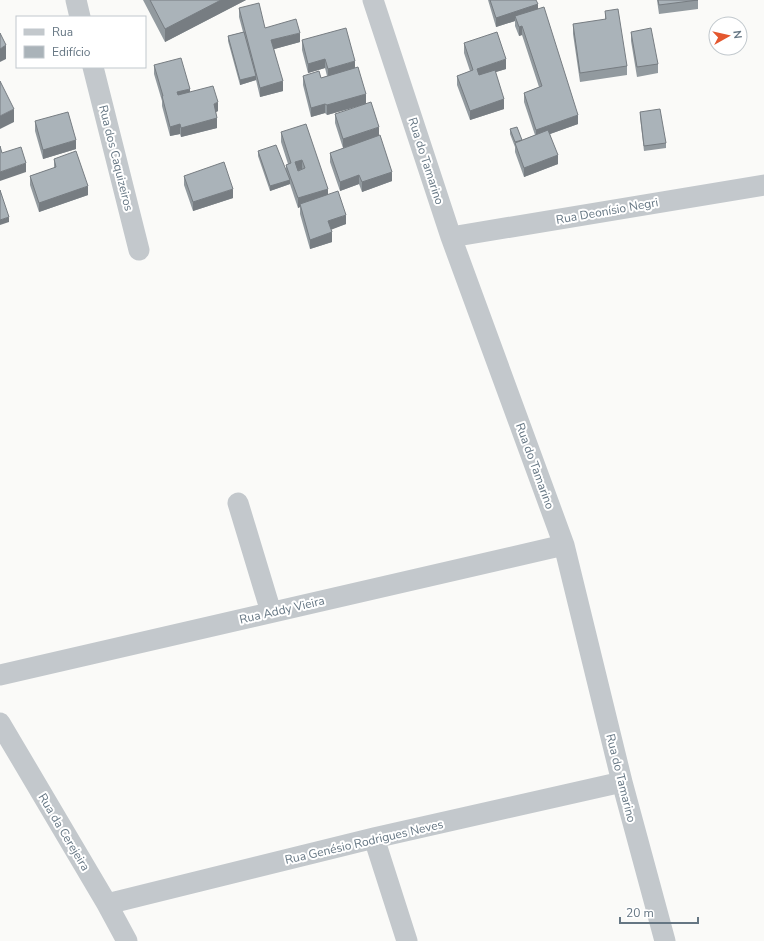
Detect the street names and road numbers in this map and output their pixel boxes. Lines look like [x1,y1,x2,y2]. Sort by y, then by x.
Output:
street label: Rua dos Caquizeiros [95,103,137,213]
street label: Rua do Tamarino [404,115,448,207]
street label: Rua Deonísio Negri [555,194,659,228]
street label: Rua do Tamarino [512,421,558,512]
street label: Rua Addy Vieira [238,592,326,628]
street label: Rua do Tamarino [602,732,640,824]
street label: Rua da Cerejeira [35,790,93,874]
street label: Rua Genésio Rodrigues Neves [283,816,445,868]

